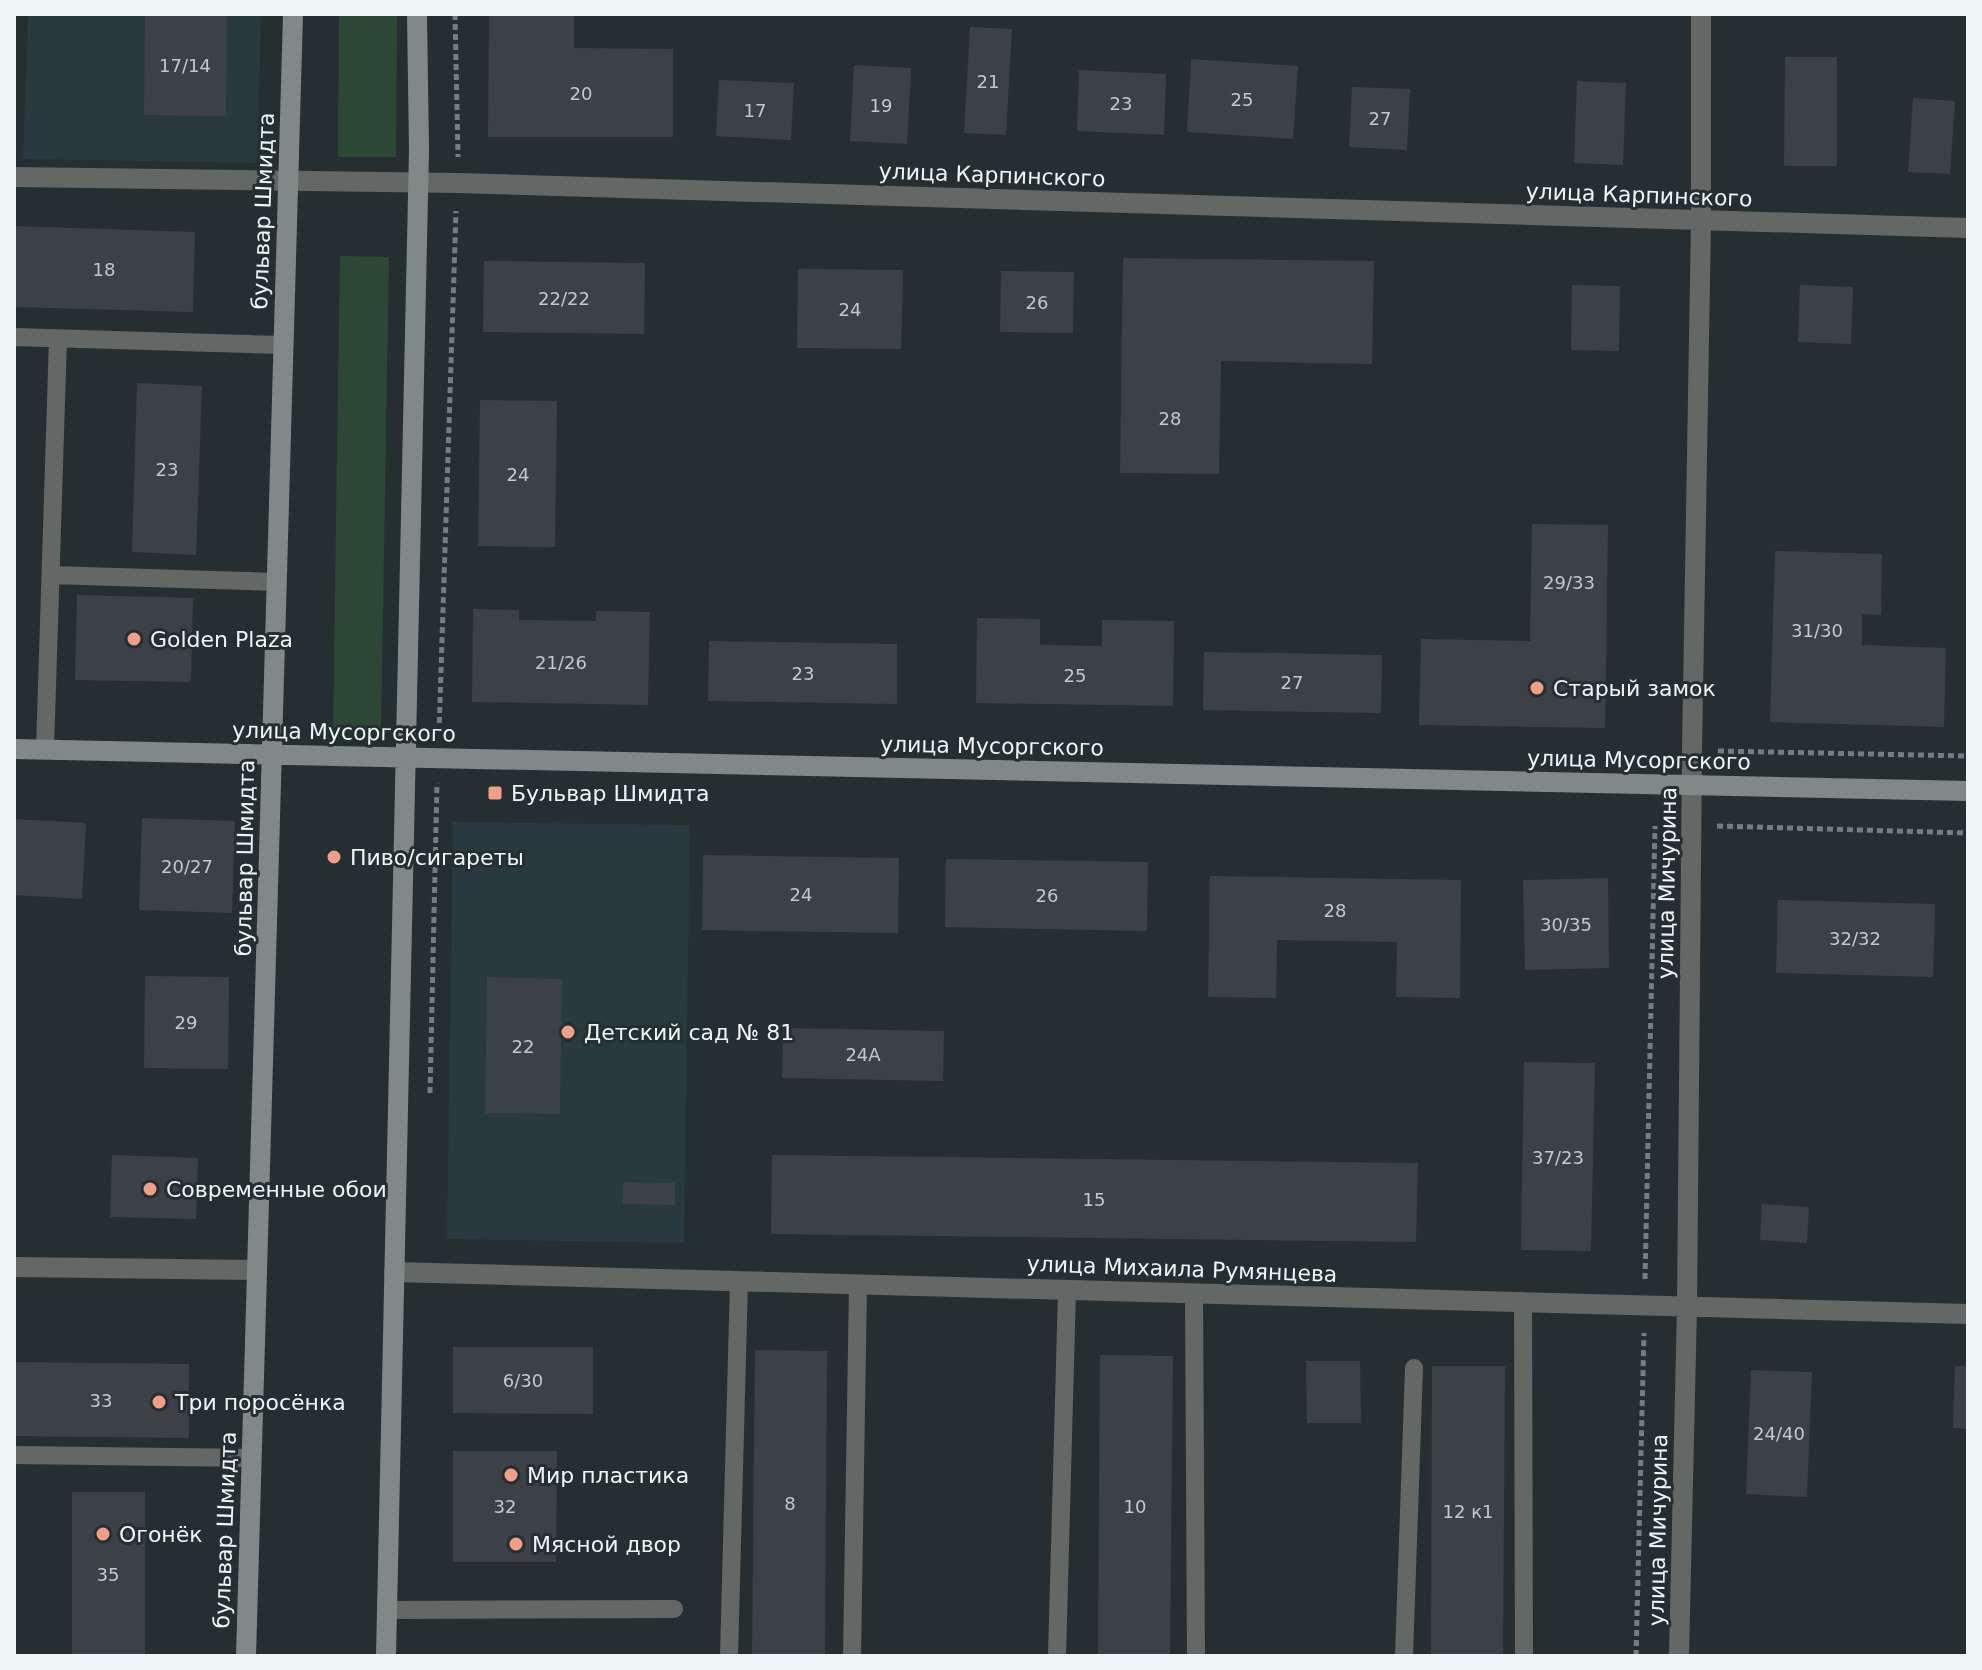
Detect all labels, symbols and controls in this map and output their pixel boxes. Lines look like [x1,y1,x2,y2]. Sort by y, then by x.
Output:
house number: 17/14 [159,55,211,76]
house number: 21 [977,71,999,92]
house number: 20 [570,83,592,104]
house number: 25 [1231,89,1253,110]
house number: 23 [1110,93,1132,114]
house number: 19 [870,95,892,116]
house number: 17 [744,100,766,121]
house number: 27 [1369,108,1391,129]
street label: бульвар Шмидта [247,112,279,310]
street label: улица Карпинского [878,159,1106,191]
street label: улица Карпинского [1525,179,1753,211]
house number: 18 [93,259,115,280]
house number: 22/22 [538,288,590,309]
house number: 26 [1026,292,1048,313]
house number: 24 [839,299,861,320]
house number: 28 [1159,408,1181,429]
house number: 23 [156,459,178,480]
house number: 24 [507,464,529,485]
house number: 29/33 [1543,572,1595,593]
house number: 31/30 [1791,620,1843,641]
place label: Golden Plaza [150,627,293,652]
marker: Golden Plaza [125,630,143,648]
house number: 21/26 [535,652,587,673]
house number: 23 [792,663,814,684]
house number: 25 [1064,665,1086,686]
house number: 27 [1281,672,1303,693]
place label: Старый замок [1553,676,1716,701]
marker: Старый замок [1528,679,1546,697]
street label: улица Мусоргского [232,718,456,746]
street label: улица Мусоргского [880,732,1104,760]
street label: улица Мусоргского [1527,746,1751,774]
street label: бульвар Шмидта [231,759,259,957]
place label: Бульвар Шмидта [511,781,709,806]
marker: Бульвар Шмидта [486,784,504,802]
street label: улица Мичурина [1653,787,1681,979]
place label: Пиво/сигареты [350,845,524,870]
marker: Пиво/сигареты [325,848,343,866]
house number: 20/27 [161,856,213,877]
house number: 24 [790,884,812,905]
house number: 26 [1036,885,1058,906]
house number: 28 [1324,900,1346,921]
house number: 30/35 [1540,914,1592,935]
house number: 32/32 [1829,928,1881,949]
house number: 29 [175,1012,197,1033]
place label: Детский сад № 81 [584,1020,794,1045]
marker: Детский сад № 81 [559,1023,577,1041]
house number: 22 [512,1036,534,1057]
house number: 24А [845,1044,881,1065]
house number: 37/23 [1532,1147,1584,1168]
place label: Современные обои [166,1177,387,1202]
marker: Современные обои [141,1180,159,1198]
house number: 15 [1083,1189,1105,1210]
street label: улица Михаила Румянцева [1026,1251,1338,1287]
house number: 6/30 [503,1370,543,1391]
house number: 33 [90,1390,112,1411]
place label: Три поросёнка [174,1390,346,1415]
marker: Три поросёнка [150,1393,168,1411]
house number: 24/40 [1753,1423,1805,1444]
street label: бульвар Шмидта [209,1431,241,1629]
street label: улица Мичурина [1644,1434,1672,1626]
place label: Мир пластика [527,1463,689,1488]
marker: Мир пластика [502,1466,520,1484]
house number: 8 [784,1493,796,1514]
house number: 32 [494,1496,516,1517]
house number: 10 [1124,1496,1146,1517]
house number: 12 к1 [1443,1501,1493,1522]
place label: Огонёк [119,1522,203,1547]
marker: Огонёк [94,1525,112,1543]
place label: Мясной двор [532,1532,681,1557]
marker: Мясной двор [507,1535,525,1553]
house number: 35 [97,1564,119,1585]

